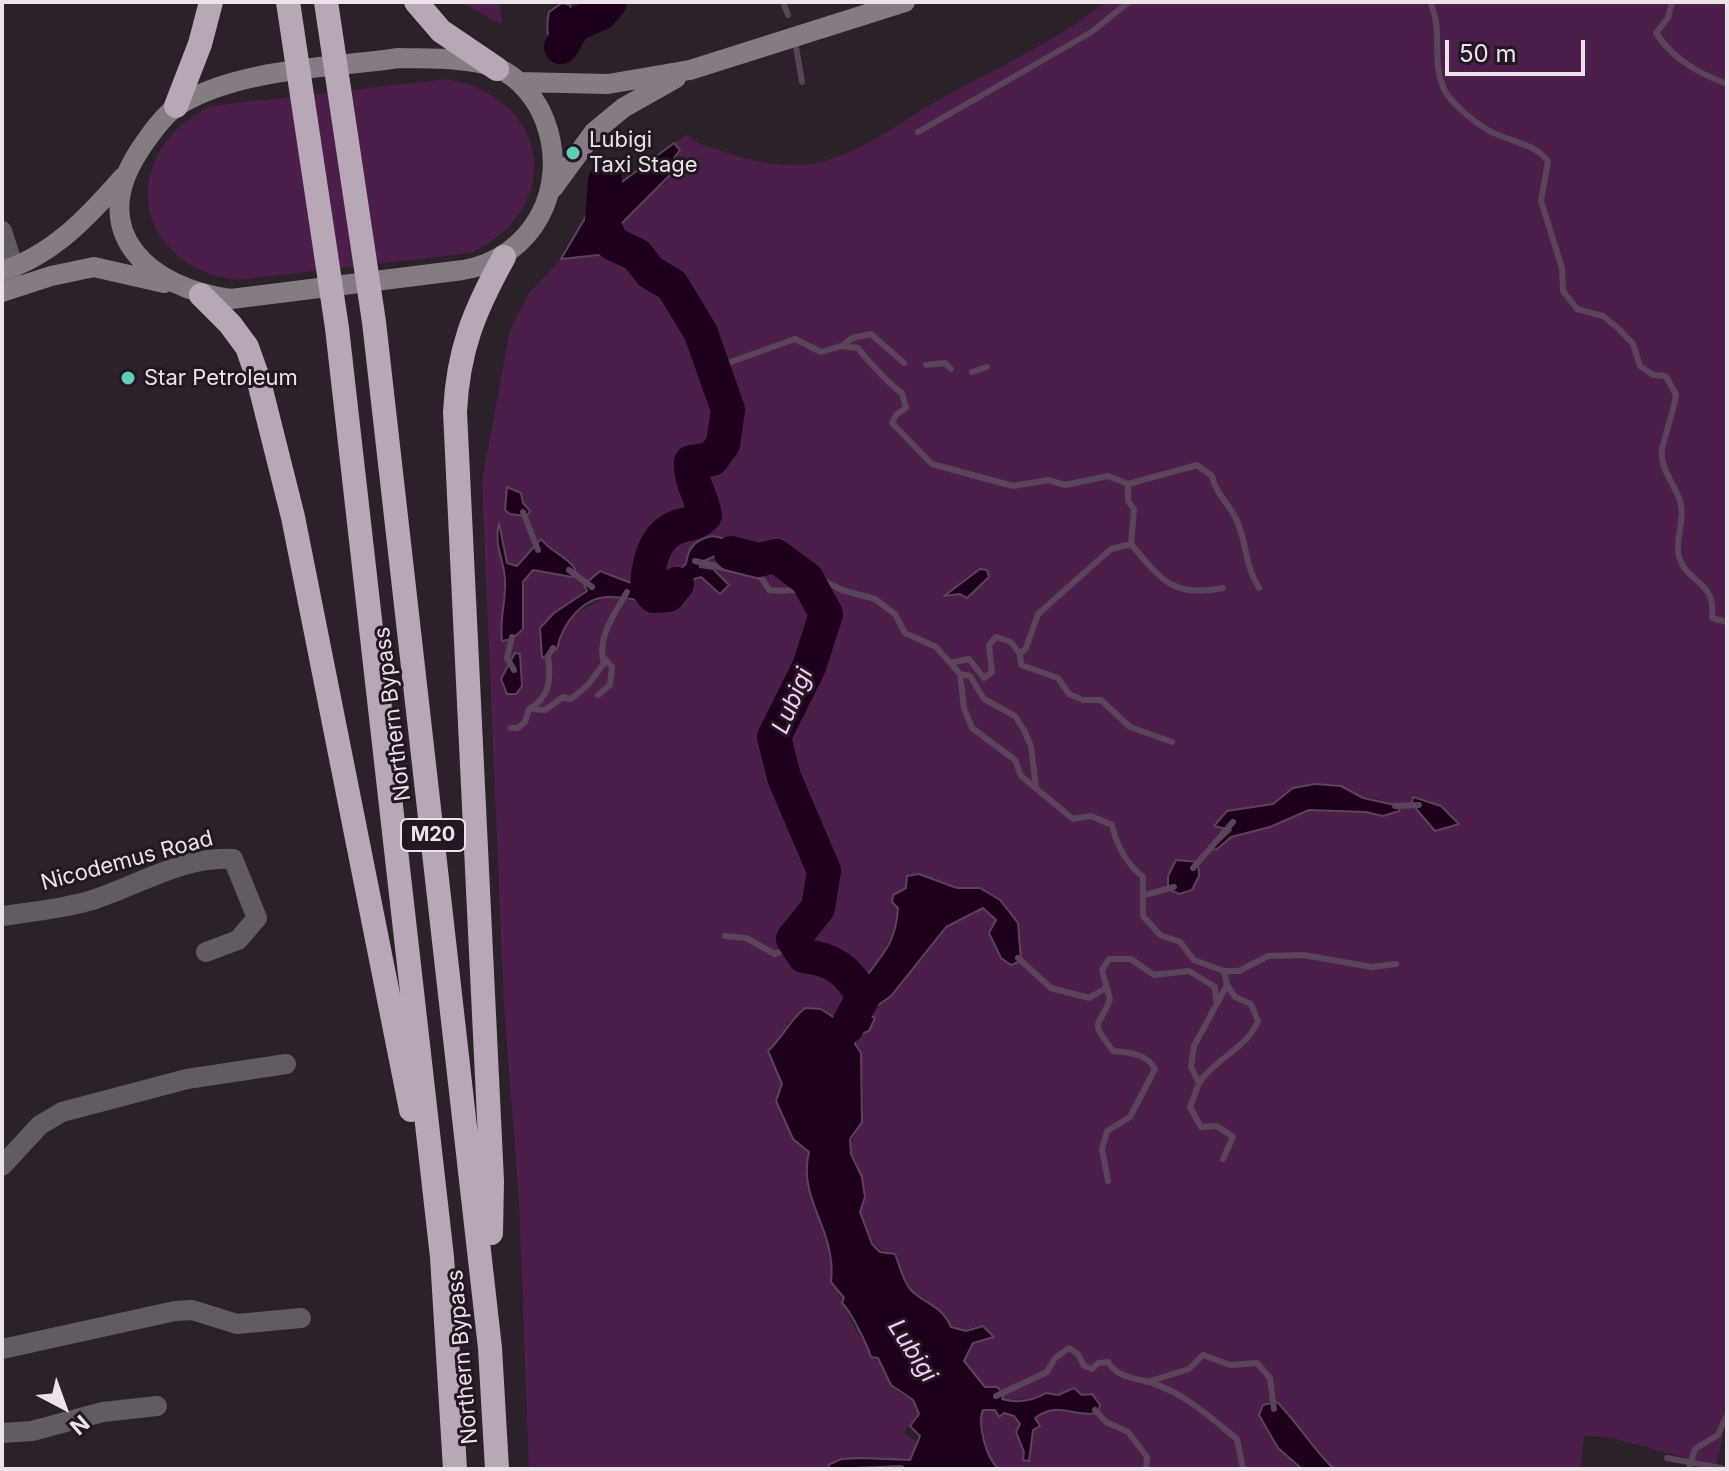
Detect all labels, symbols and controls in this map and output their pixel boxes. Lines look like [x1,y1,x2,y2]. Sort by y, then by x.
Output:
scale bar [1449,24,1589,74]
text: 50 m [1459,39,1517,68]
place label: Lubigi Taxi Stage [589,127,698,178]
marker: Lubigi Taxi Stage [564,144,582,162]
place label: Star Petroleum [144,365,298,391]
marker: Star Petroleum [119,369,137,387]
street label: Northern Bypass [369,625,417,803]
water label: Lubigi [766,664,820,738]
road number: M20 [401,819,465,851]
street label: Nicodemus Road [38,825,216,897]
street label: Northern Bypass [442,1269,484,1445]
water label: Lubigi [881,1314,943,1388]
north arrow [24,1367,104,1447]
text: N [65,1410,95,1440]

